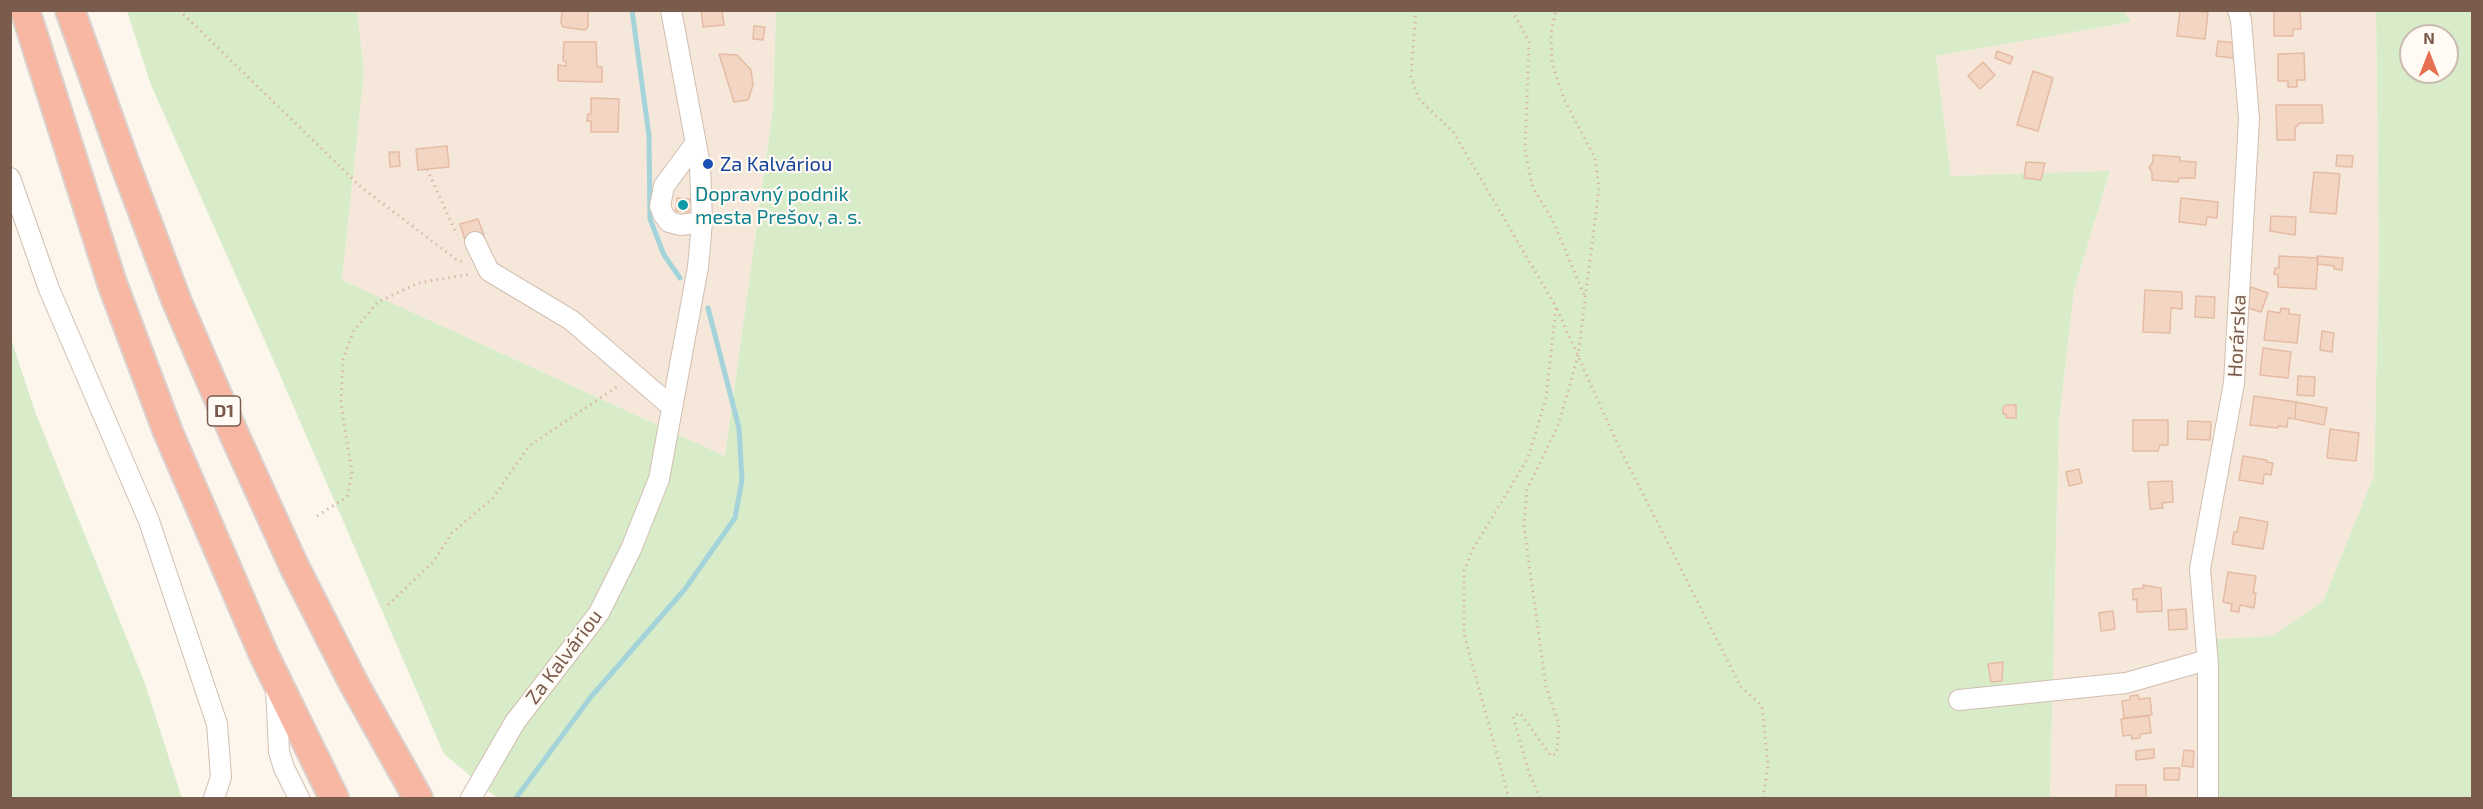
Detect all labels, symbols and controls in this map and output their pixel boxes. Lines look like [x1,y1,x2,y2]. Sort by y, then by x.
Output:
north arrow [2399,24,2459,84]
text: N [2423,28,2435,47]
place label: Za Kalváriou [720,152,832,176]
marker: Za Kalváriou [701,157,715,171]
place label: Dopravný podnik mesta Prešov, a. s. [695,182,862,229]
marker: Dopravný podnik mesta Prešov, a. s. [676,198,690,212]
street label: Horárska [2223,294,2251,378]
road number: D1 [208,396,240,426]
street label: Za Kalváriou [521,605,607,709]

